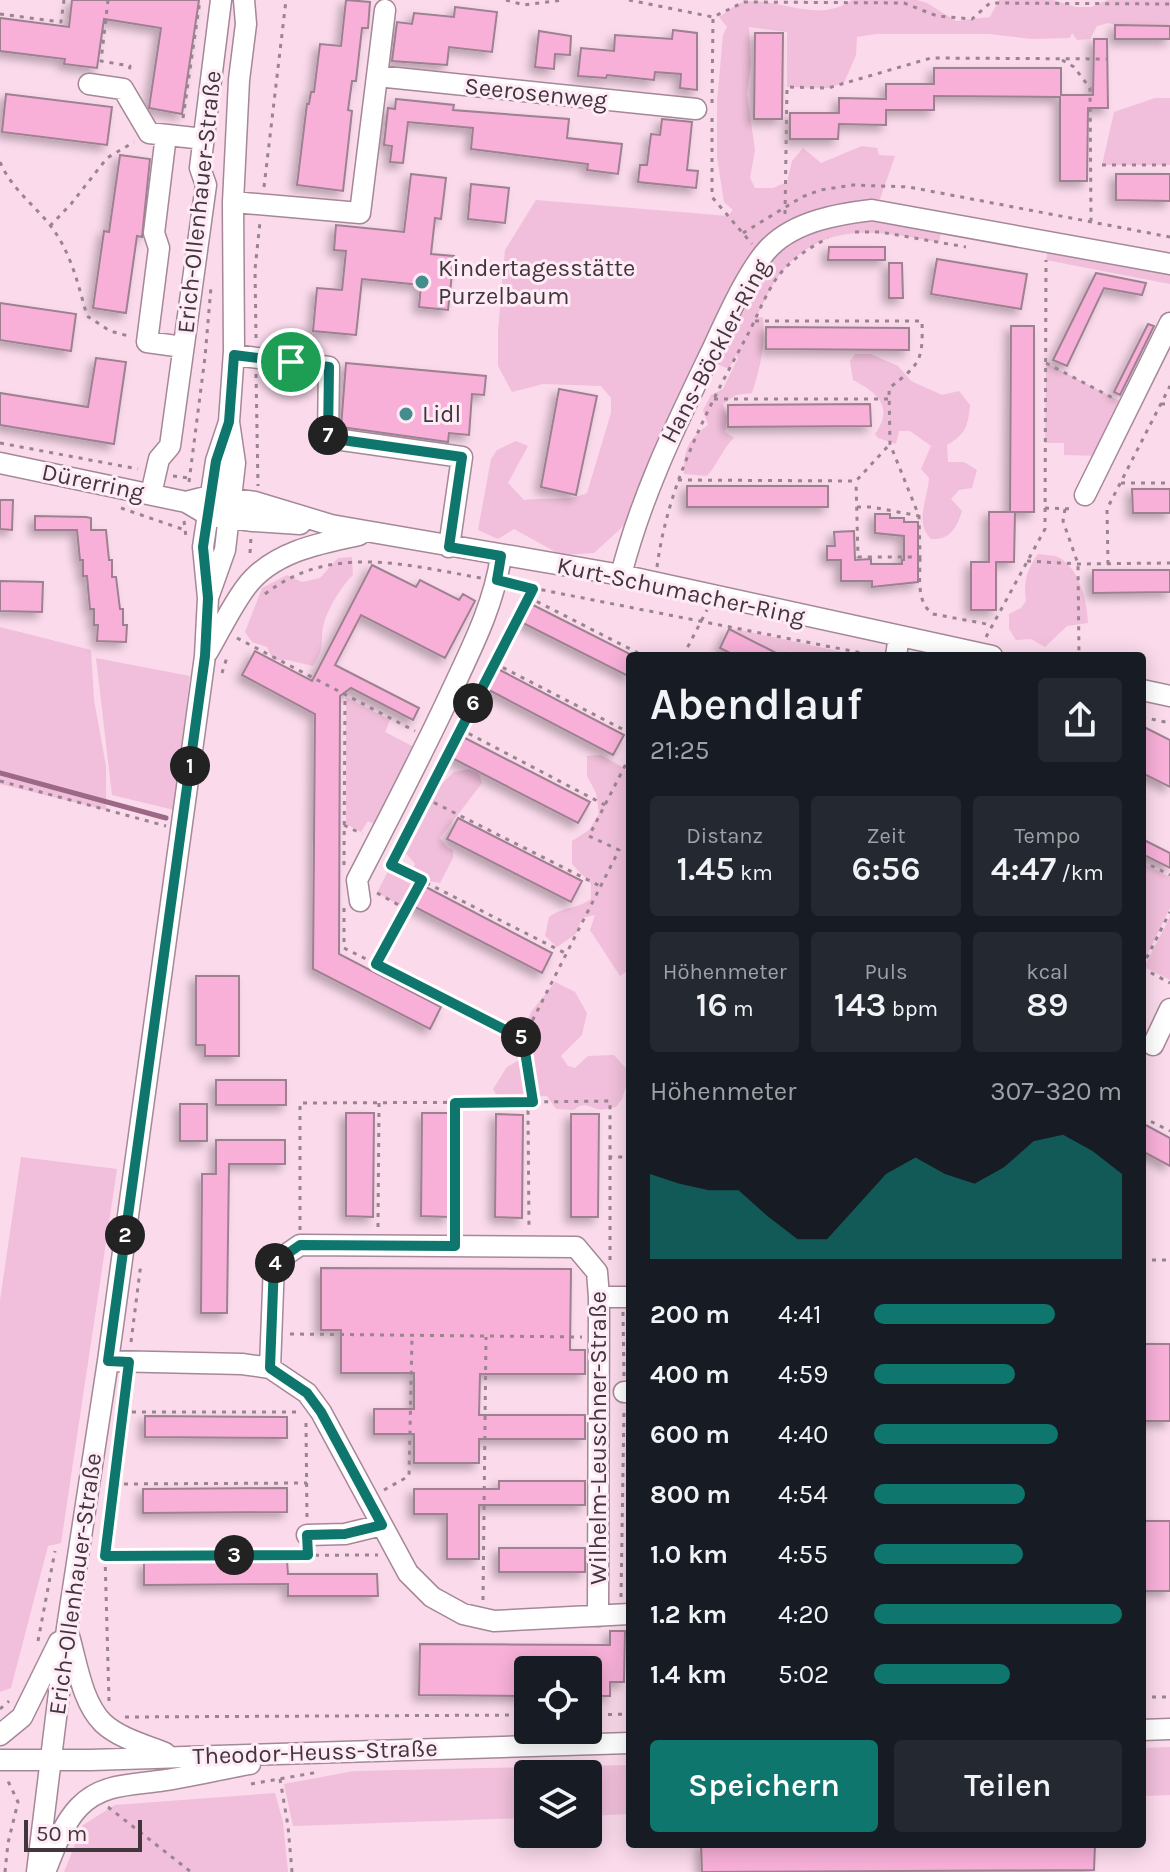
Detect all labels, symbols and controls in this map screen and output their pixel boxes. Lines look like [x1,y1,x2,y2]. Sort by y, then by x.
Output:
street label: Erich-Ollenhauer-Straße [171,69,227,335]
street label: Seerosenweg [463,72,609,114]
place label: Kindertagesstätte Purzelbaum [438,254,635,310]
street label: Hans-Böckler-Ring [655,254,776,448]
marker: Kindertagesstätte Purzelbaum [413,273,431,291]
pin [257,328,325,396]
icon: arrive [269,340,313,384]
place label: Lidl [422,400,461,428]
marker: Lidl [397,405,415,423]
pin: 7 [308,415,348,455]
text: 7 [323,422,333,448]
street label: Dürerring [39,458,147,507]
street label: Kurt-Schumacher-Ring [554,551,808,631]
button: share [1038,678,1122,762]
text: Abendlauf [650,679,862,730]
pin: 6 [453,683,493,723]
text: 6 [466,690,480,716]
text: 21:25 [650,735,709,766]
pin: 1 [170,746,210,786]
text: 1 [186,753,194,779]
text: Distanz [686,823,763,849]
text: Zeit [866,823,906,849]
text: Tempo [1014,823,1080,849]
text: 1.45 [676,849,735,889]
text: 6:56 [851,849,921,889]
text: 4:47 [991,849,1056,889]
text: km [735,860,773,886]
text: /km [1056,860,1104,886]
text: Höhenmeter [663,959,787,985]
text: Puls [864,959,908,985]
text: kcal [1026,959,1068,985]
text: 16 [696,985,728,1025]
text: 143 [834,985,886,1025]
text: 89 [1026,985,1068,1025]
text: m [728,996,754,1022]
text: bpm [886,996,938,1022]
pin: 5 [501,1017,541,1057]
text: 5 [515,1024,527,1050]
text: Höhenmeter [650,1076,797,1107]
text: 307–320 m [990,1076,1122,1107]
pin: 2 [105,1215,145,1255]
text: 2 [118,1222,132,1248]
pin: 4 [255,1243,295,1283]
text: 4 [268,1250,282,1276]
street label: Wilhelm-Leuschner-Straße [584,1291,612,1585]
text: 200 m [650,1299,730,1330]
text: 4:41 [778,1299,822,1330]
text: 400 m [650,1359,730,1390]
text: 4:59 [778,1359,828,1390]
text: 600 m [650,1419,730,1450]
text: 4:40 [778,1419,828,1450]
street label: Erich-Ollenhauer-Straße [43,1451,107,1717]
text: 800 m [650,1479,731,1510]
text: 4:54 [778,1479,828,1510]
pin: 3 [214,1535,254,1575]
text: 1.0 km [650,1539,728,1570]
text: 4:55 [778,1539,828,1570]
text: 3 [227,1542,241,1568]
text: 1.2 km [650,1599,727,1630]
text: 4:20 [778,1599,829,1630]
map controls [514,1656,602,1848]
button: locate [514,1656,602,1744]
text: 1.4 km [650,1659,727,1690]
text: 5:02 [778,1659,829,1690]
street label: Theodor-Heuss-Straße [192,1734,438,1770]
button: Speichern [650,1740,878,1832]
button: Teilen [894,1740,1122,1832]
button: layers [514,1760,602,1848]
scale bar [24,1816,142,1852]
text: 50 m [36,1821,87,1847]

